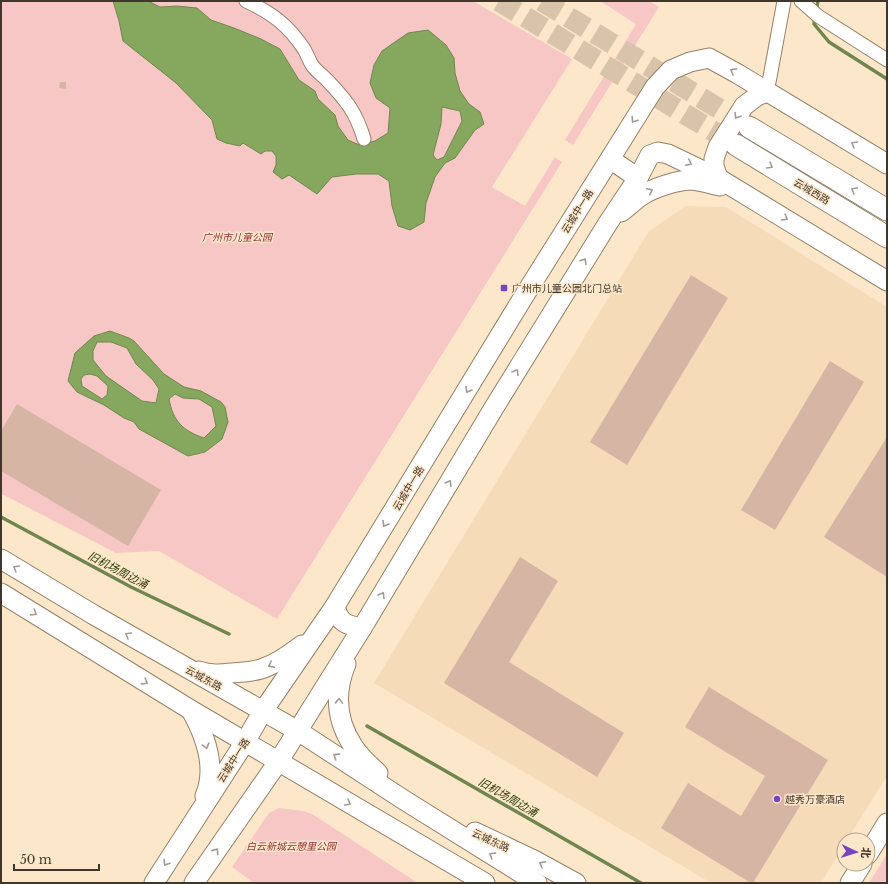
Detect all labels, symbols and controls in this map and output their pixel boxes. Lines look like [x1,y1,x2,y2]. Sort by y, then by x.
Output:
one-way arrow [730,69,737,76]
one-way arrow [735,112,742,119]
one-way arrow [632,116,639,123]
one-way arrow [851,141,858,148]
one-way arrow [685,158,692,166]
one-way arrow [766,161,773,168]
street label: 云城西路 [791,176,832,207]
street label: 云城中一路 [559,187,596,236]
one-way arrow [851,187,858,194]
one-way arrow [646,188,654,196]
one-way arrow [781,213,788,221]
park label: 广州市儿童公园 [202,231,274,244]
one-way arrow [580,258,587,265]
place label: 广州市儿童公园北门总站 [512,282,622,295]
marker: 广州市儿童公园北门总站 [499,283,509,293]
one-way arrow [511,369,519,376]
one-way arrow [465,386,472,393]
street label: 云城中一路 [390,463,427,513]
one-way arrow [445,480,452,487]
one-way arrow [383,520,390,527]
water label: 旧机场周边涌 [86,548,152,593]
one-way arrow [13,565,20,573]
one-way arrow [378,592,385,599]
one-way arrow [30,609,37,616]
one-way arrow [125,632,132,639]
one-way arrow [268,660,275,668]
street label: 云城东路 [183,663,224,694]
one-way arrow [141,677,148,684]
one-way arrow [335,698,343,704]
street label: 云城中一路 [214,736,252,785]
one-way arrow [201,742,210,749]
one-way arrow [334,753,341,760]
water label: 旧机场周边涌 [476,774,542,821]
place label: 越秀万豪酒店 [785,793,845,806]
marker: 越秀万豪酒店 [772,794,782,804]
one-way arrow [344,798,351,805]
street label: 云城东路 [470,826,512,855]
north arrow [836,832,876,872]
park label: 白云新城云憩里公园 [246,840,338,853]
scale bar [14,846,99,872]
text: 北 [859,847,873,859]
one-way arrow [211,848,219,855]
text: 50 m [20,852,52,867]
one-way arrow [489,852,496,860]
one-way arrow [164,859,171,866]
one-way arrow [538,862,546,869]

